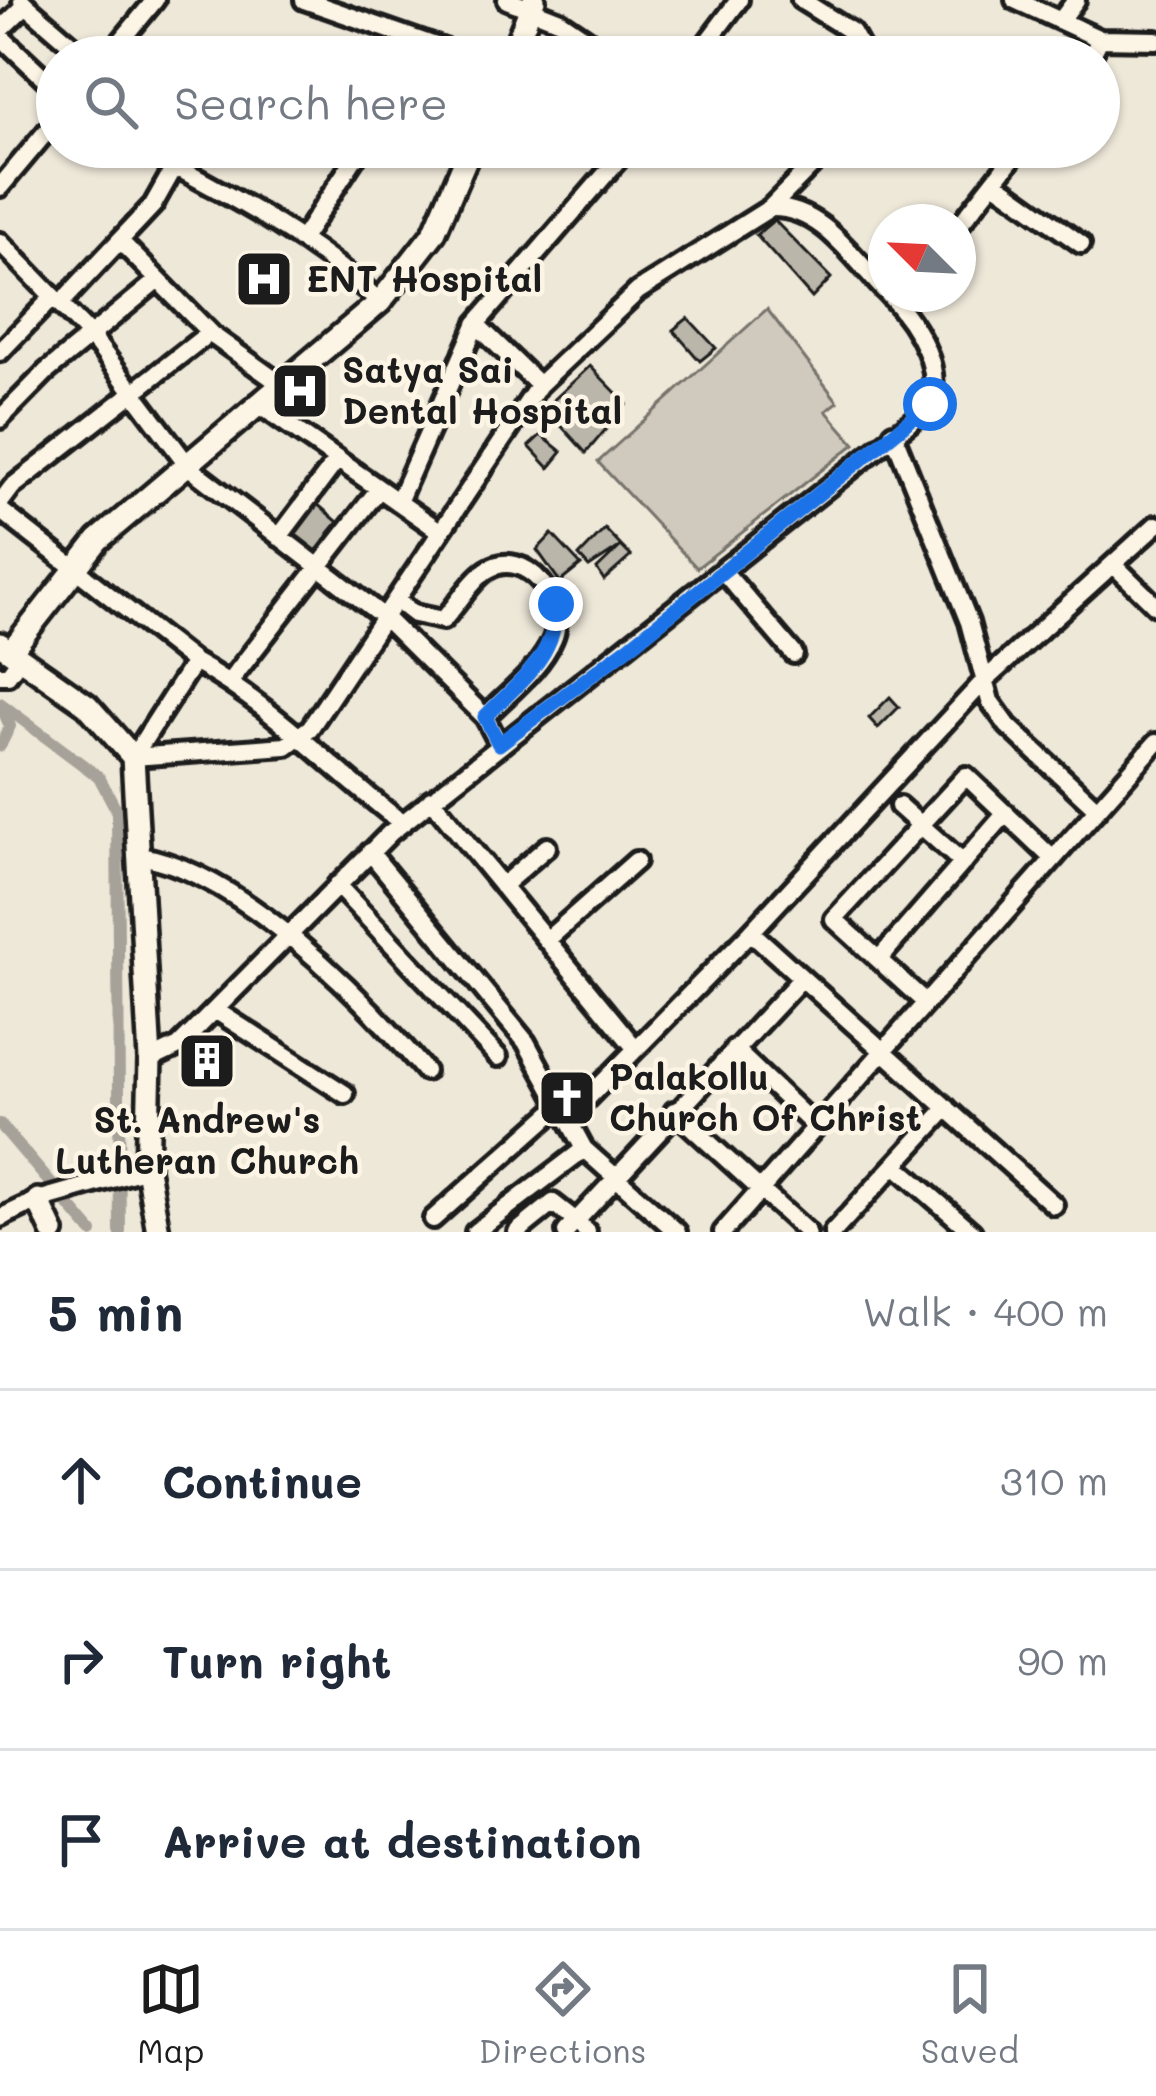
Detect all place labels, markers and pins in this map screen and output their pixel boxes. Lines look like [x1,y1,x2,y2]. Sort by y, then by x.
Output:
hospital icon: ENT Hospital [233,248,295,310]
place label: ENT Hospital [306,254,542,301]
place label: Satya Sai Dental Hospital [342,345,622,433]
hospital icon: Satya Sai Dental Hospital [269,360,331,422]
building icon: St. Andrew's Lutheran Church [176,1030,238,1092]
place label: Palakollu Church Of Christ [609,1052,922,1140]
church icon: Palakollu Church Of Christ [536,1067,598,1129]
place label: St. Andrew's Lutheran Church [55,1095,359,1183]

